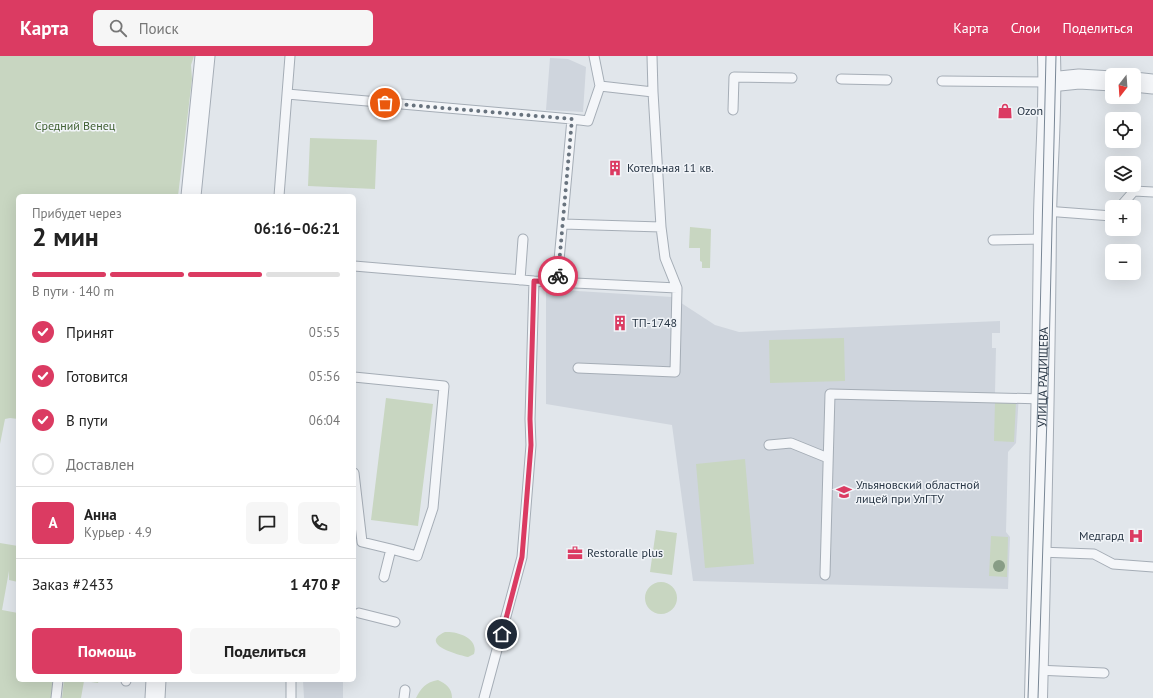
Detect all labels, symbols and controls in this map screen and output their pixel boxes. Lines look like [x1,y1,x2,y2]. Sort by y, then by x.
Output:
search box [93,10,373,46]
text: Карта [20,16,69,40]
icon: search [107,17,129,39]
text: Поиск [139,19,179,38]
text: Карта [953,19,989,37]
text: Слои [1011,19,1040,37]
text: Поделиться [1062,19,1133,37]
north arrow [1105,68,1141,104]
map controls [1105,68,1141,280]
pin [368,86,402,120]
icon: bag [374,92,396,114]
shop icon: Ozon [996,102,1014,120]
place label: Ozon [1017,103,1043,118]
button: locate [1105,112,1141,148]
park label: Средний Венец [35,118,116,133]
button: layers [1105,156,1141,192]
building icon: Котельная 11 кв. [606,159,624,177]
place label: Котельная 11 кв. [627,160,714,175]
button: + [1105,200,1141,236]
text: Прибудет через [32,205,122,222]
text: 06:16–06:21 [254,219,340,238]
text: 2 мин [32,220,99,253]
button: − [1105,244,1141,280]
courier [538,256,578,296]
icon: bike [547,265,569,287]
text: В пути · 140 m [32,283,114,300]
building icon: ТП-1748 [611,314,629,332]
place label: ТП-1748 [632,315,677,330]
icon: check [32,321,54,343]
text: Принят [66,323,113,342]
text: 05:55 [309,324,340,341]
street label: УЛИЦА РАДИЩЕВА [1034,327,1051,427]
icon: check [32,365,54,387]
text: Готовится [66,367,128,386]
text: 05:56 [309,368,340,385]
icon: check [32,409,54,431]
text: В пути [66,411,108,430]
text: 06:04 [309,412,340,429]
text: Доставлен [66,455,134,474]
place label: Ульяновский областной лицей при УлГТУ [855,477,979,506]
school or university icon: Ульяновский областной лицей при УлГТУ [835,483,853,501]
button: chat [246,502,288,544]
button: phone [298,502,340,544]
text: Анна [84,505,117,524]
text: А [48,513,58,532]
text: Курьер · 4.9 [84,524,152,541]
hospital icon: Медгард [1127,527,1145,545]
place label: Медгард [1079,528,1125,543]
office icon: Restoralle plus [566,544,584,562]
place label: Restoralle plus [587,545,663,560]
text: Заказ #2433 [32,575,114,594]
text: 1 470 ₽ [290,575,340,594]
pin [485,617,519,651]
icon: home [491,623,513,645]
button: Помощь [32,628,182,674]
button: Поделиться [190,628,340,674]

